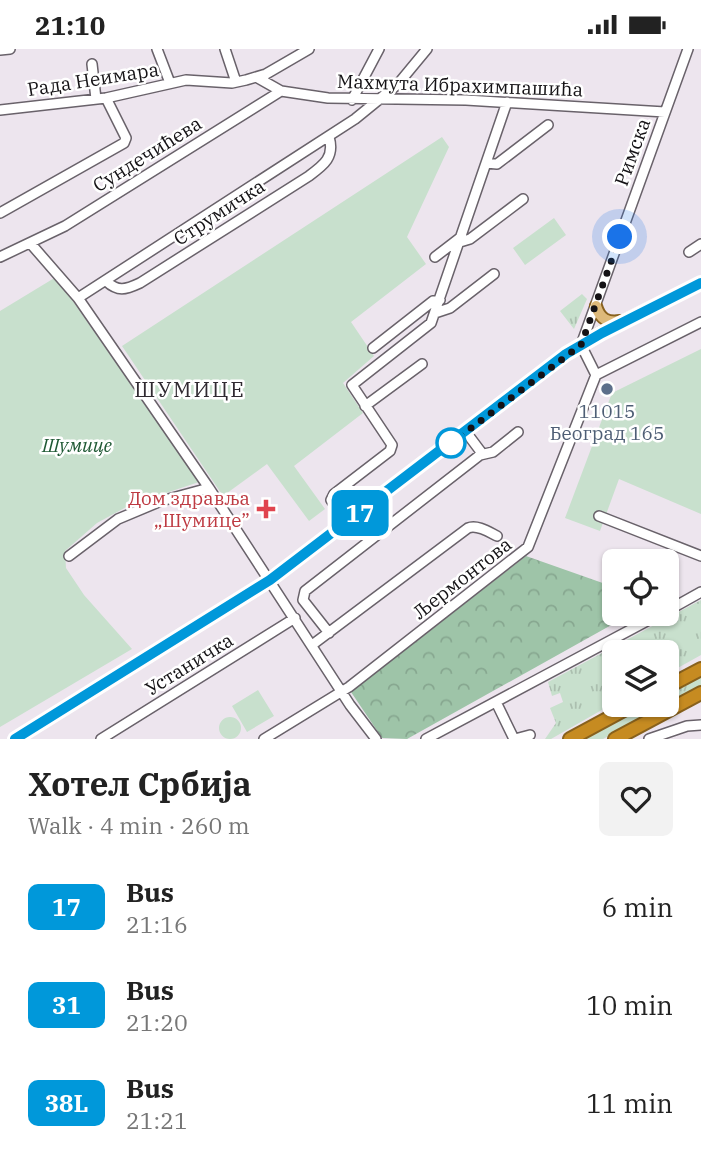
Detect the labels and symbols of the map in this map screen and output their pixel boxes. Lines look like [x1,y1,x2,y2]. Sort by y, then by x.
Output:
street label: Рада Неимара [25,57,161,101]
street label: Махмута Ибрахимпашића [336,69,584,101]
street label: Сундечићева [88,111,206,197]
street label: Римска [609,115,655,189]
street label: Струмичка [169,174,269,250]
your location [602,219,637,254]
district label: ШУМИЦЕ [134,375,246,403]
marker: 11015 Београд 165 [599,381,615,397]
place label: 11015 Београд 165 [550,399,664,445]
unlabelled marker [436,428,466,458]
park label: Шумице [41,433,113,457]
place label: Дом здравља „Шумице” [128,486,250,532]
line badge: 17 [328,490,392,536]
marker: Дом здравља „Шумице” [256,499,276,519]
street label: Љермонтова [408,532,516,624]
street label: Устаничка [141,628,237,700]

